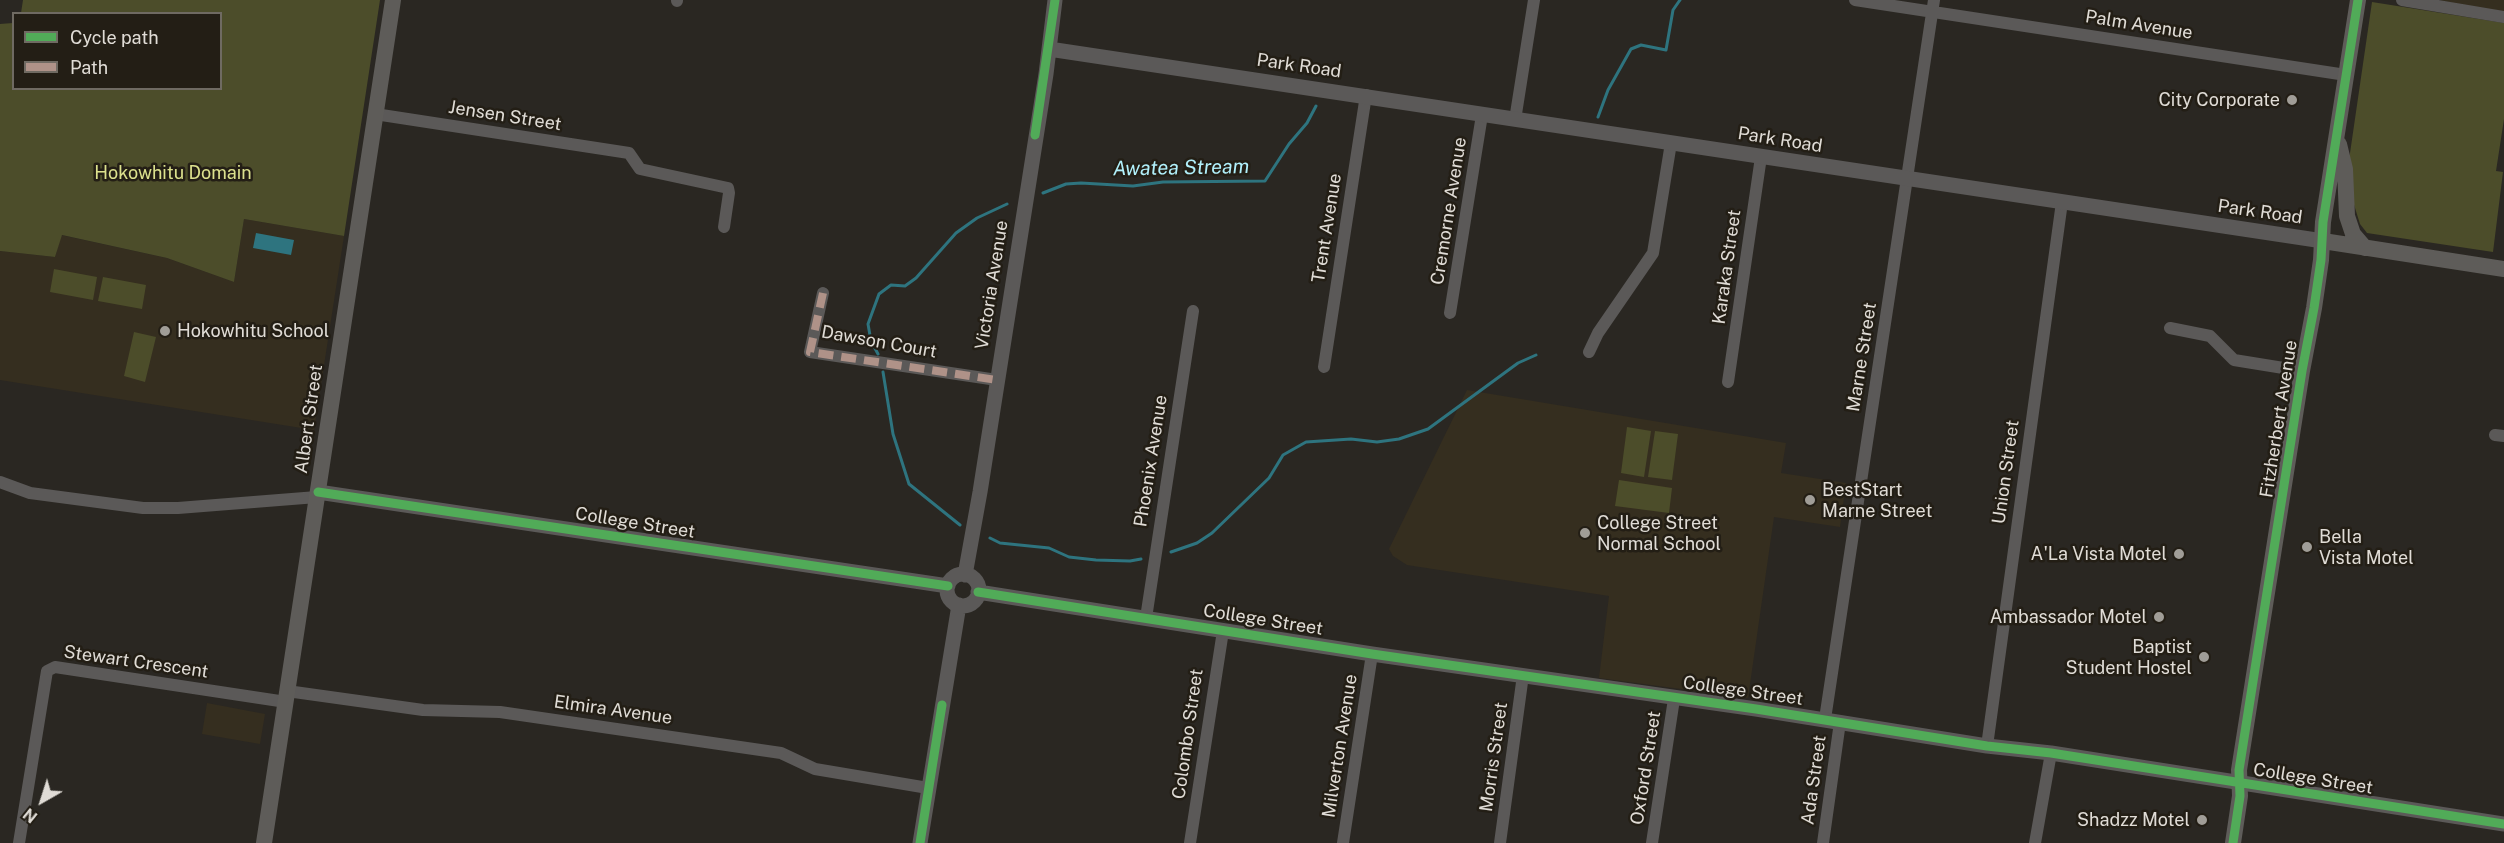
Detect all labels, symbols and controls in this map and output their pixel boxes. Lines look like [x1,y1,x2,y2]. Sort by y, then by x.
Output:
street label: Palm Avenue [2084,6,2194,44]
legend [12,12,222,90]
text: Cycle path [70,27,159,48]
street label: Park Road [1255,49,1343,83]
text: Path [70,57,108,78]
place label: City Corporate [2158,89,2280,111]
marker: City Corporate [2285,93,2299,107]
street label: Jensen Street [447,96,563,136]
street label: Park Road [1736,123,1824,157]
street label: Cremorne Avenue [1427,136,1471,286]
water label: Awatea Stream [1113,155,1249,181]
park label: Hokowhitu Domain [94,162,252,184]
street label: Trent Avenue [1308,172,1346,284]
street label: Park Road [2216,195,2304,229]
street label: Karaka Street [1708,208,1746,326]
street label: Victoria Avenue [971,219,1013,351]
street label: Marne Street [1843,301,1881,413]
place label: Hokowhitu School [177,320,329,342]
street label: Dawson Court [820,321,938,363]
marker: Hokowhitu School [158,324,172,338]
street label: Fitzherbert Avenue [2256,339,2302,499]
street label: Albert Street [291,363,327,475]
street label: Phoenix Avenue [1130,393,1172,529]
street label: Union Street [1988,419,2024,525]
place label: BestStart Marne Street [1822,479,1932,522]
marker: BestStart Marne Street [1803,493,1817,507]
street label: College Street [574,503,696,543]
place label: College Street Normal School [1597,512,1721,554]
marker: College Street Normal School [1578,526,1592,540]
place label: Bella Vista Motel [2319,526,2414,568]
marker: Bella Vista Motel [2300,540,2314,554]
place label: A'La Vista Motel [2031,543,2167,565]
marker: A'La Vista Motel [2172,547,2186,561]
street label: College Street [1202,600,1324,640]
place label: Ambassador Motel [1990,606,2147,628]
marker: Ambassador Motel [2152,610,2166,624]
place label: Baptist Student Hostel [2066,636,2192,678]
street label: Stewart Crescent [62,641,210,683]
marker: Baptist Student Hostel [2197,650,2211,664]
street label: Colombo Street [1168,668,1208,800]
street label: College Street [1682,672,1804,710]
street label: Milverton Avenue [1318,673,1362,819]
street label: Elmira Avenue [552,691,674,729]
street label: Morris Street [1476,701,1512,813]
street label: Oxford Street [1626,710,1666,826]
street label: Ada Street [1797,734,1831,826]
street label: College Street [2252,759,2374,799]
north arrow [12,771,72,831]
text: N [20,804,41,827]
place label: Shadzz Motel [2077,809,2190,831]
marker: Shadzz Motel [2195,813,2209,827]

